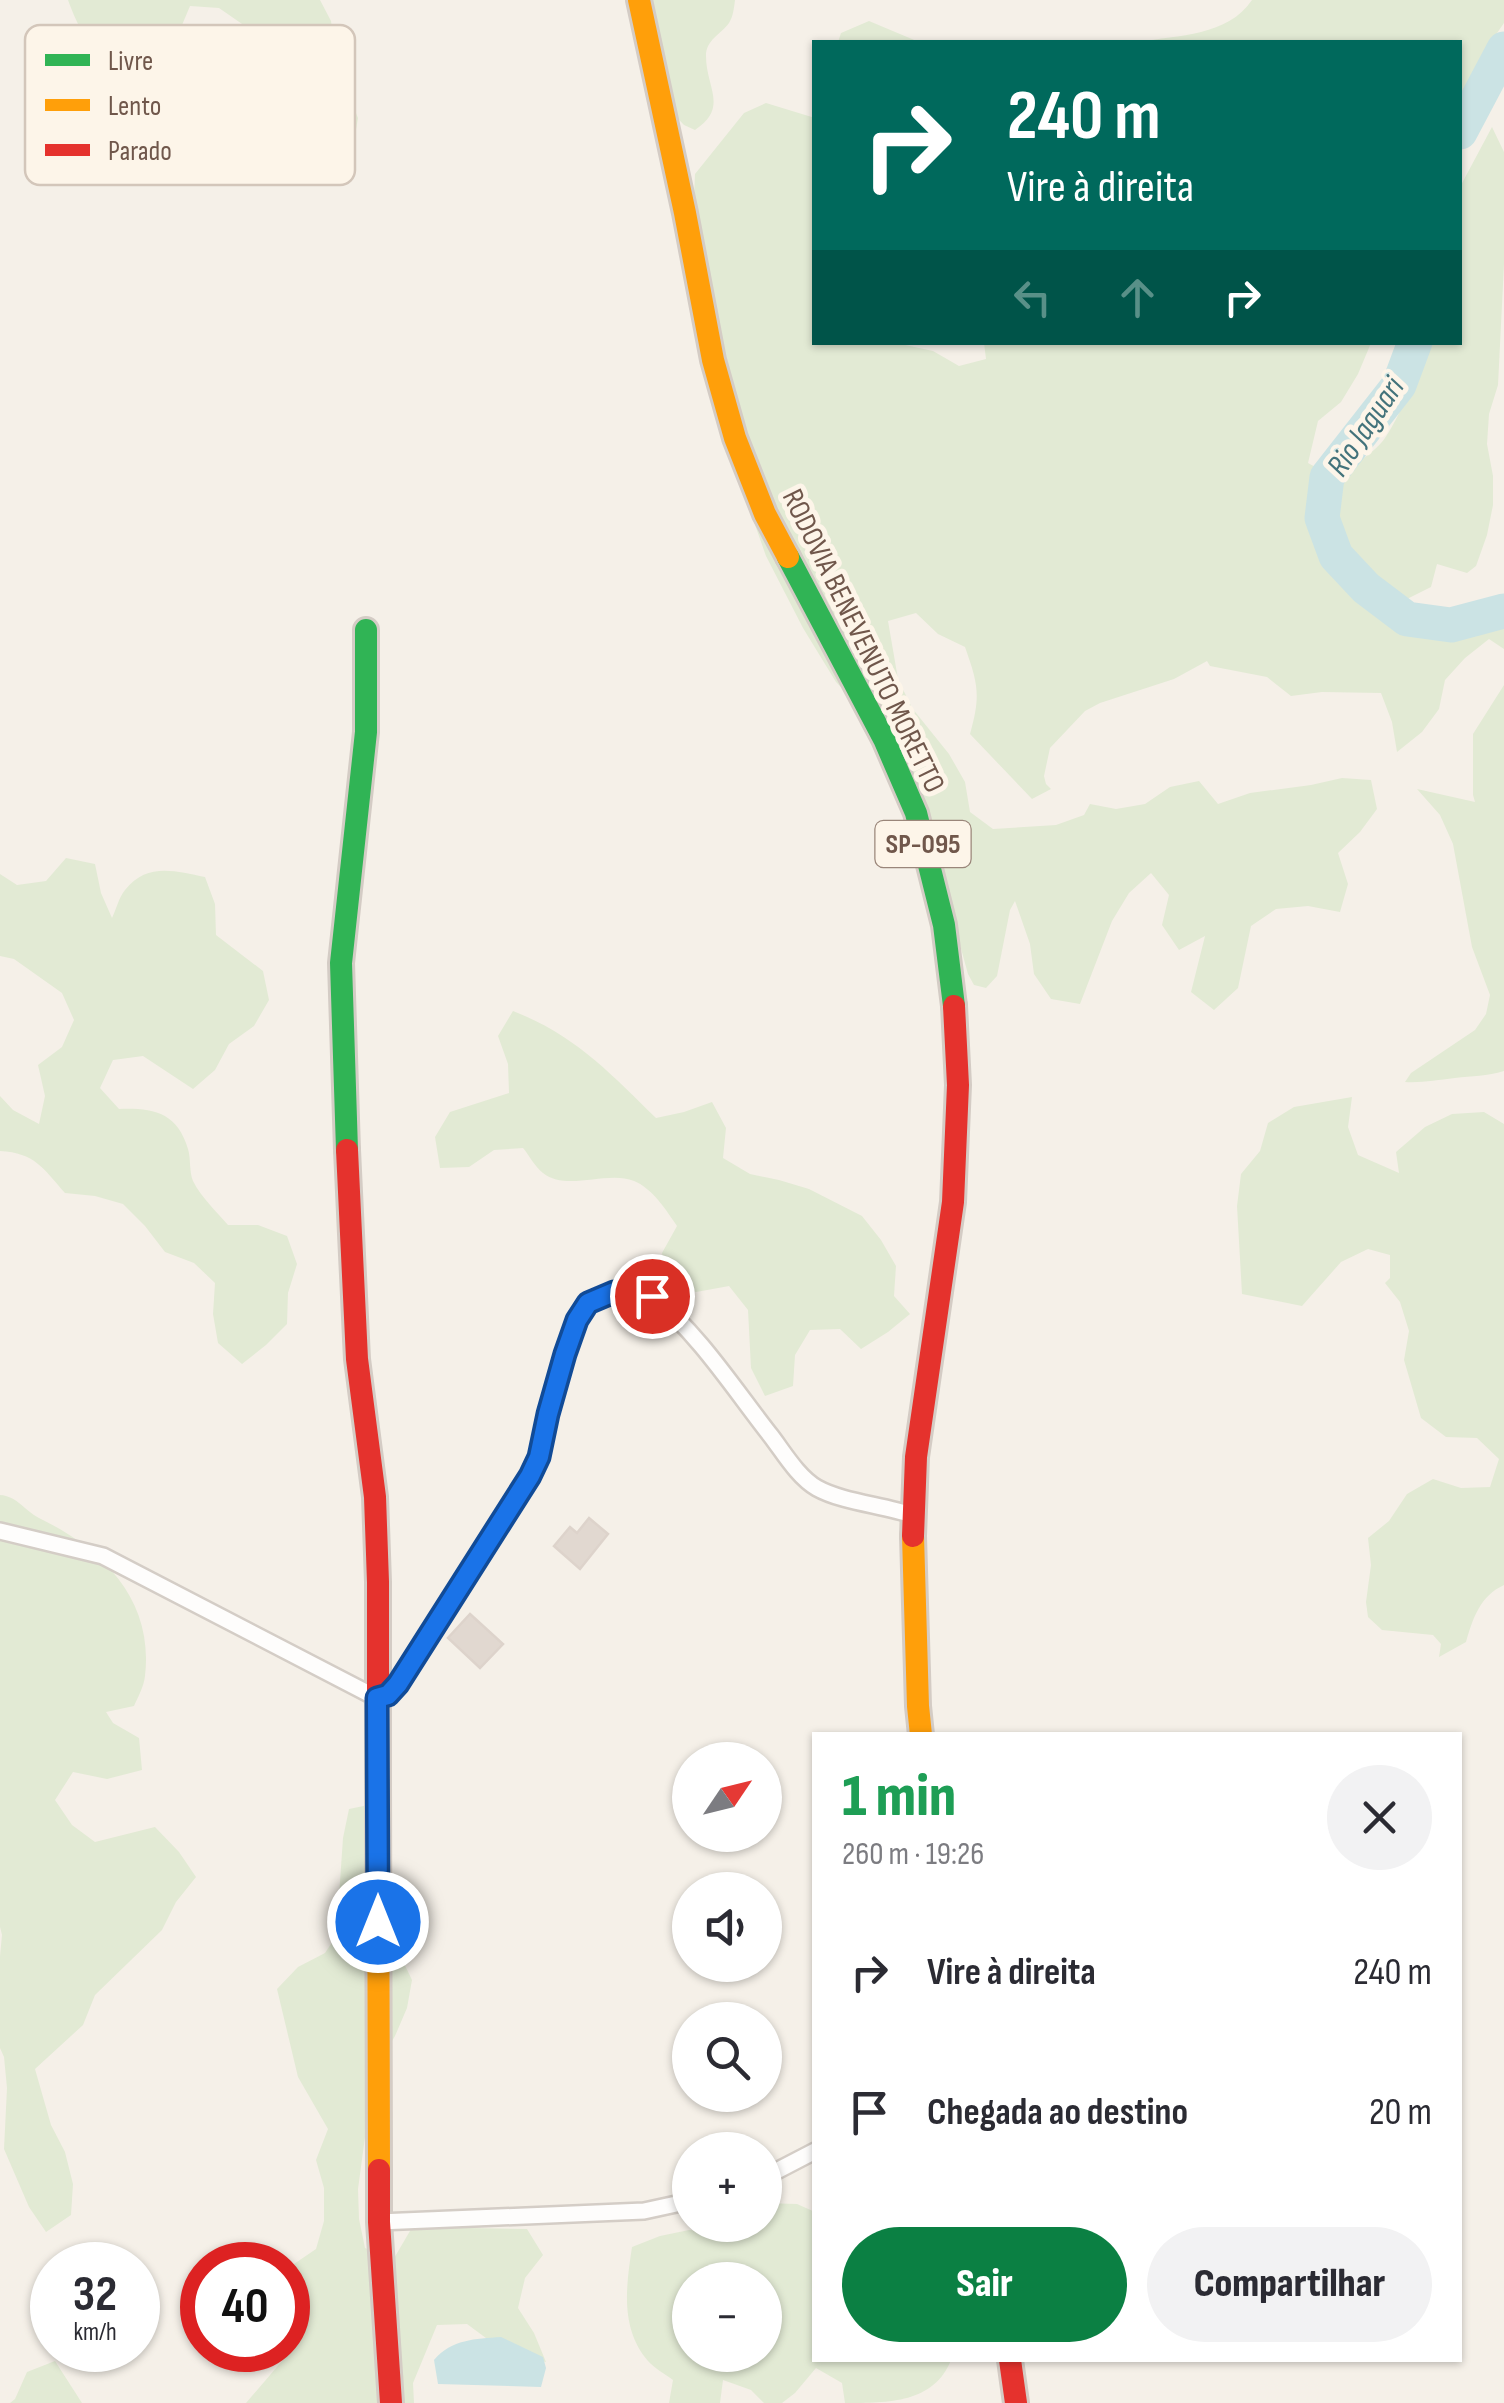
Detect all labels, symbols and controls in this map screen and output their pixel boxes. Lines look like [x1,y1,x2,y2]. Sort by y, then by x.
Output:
legend [25,25,355,185]
text: Livre [108,45,153,78]
text: 240 m [1007,75,1161,159]
icon: right [842,80,972,210]
text: Lento [108,90,161,123]
text: Parado [108,135,172,168]
text: Vire à direita [1007,160,1194,215]
icon: left [1005,270,1060,325]
icon: ahead [1110,270,1165,325]
icon: right [1215,270,1270,325]
water label: Rio Jaguari [1319,369,1414,484]
street label: RODOVIA BENEVENUTO MORETTO [774,483,952,799]
road number: SP-095 [876,821,970,867]
pin [610,1254,695,1339]
icon: arrive [625,1269,680,1324]
north arrow [672,1742,782,1852]
map controls [672,1742,782,2372]
text: 1 min [842,1761,956,1833]
button: close [1327,1765,1432,1870]
text: 260 m · 19:26 [842,1835,984,1874]
position arrow [326,1870,430,1974]
button: sound [672,1872,782,1982]
icon: right [842,1945,897,2000]
text: Vire à direita [927,1950,1096,1995]
text: 240 m [1353,1950,1432,1995]
button: search [672,2002,782,2112]
icon: arrive [842,2085,897,2140]
text: Chegada ao destino [927,2090,1188,2135]
text: 20 m [1369,2090,1432,2135]
button: + [672,2132,782,2242]
button: Sair [842,2227,1127,2342]
button: Compartilhar [1147,2227,1432,2342]
speed limit sign: 40 [180,2242,310,2372]
button: − [672,2262,782,2372]
text: 32 [73,2265,117,2325]
text: km/h [73,2317,117,2348]

